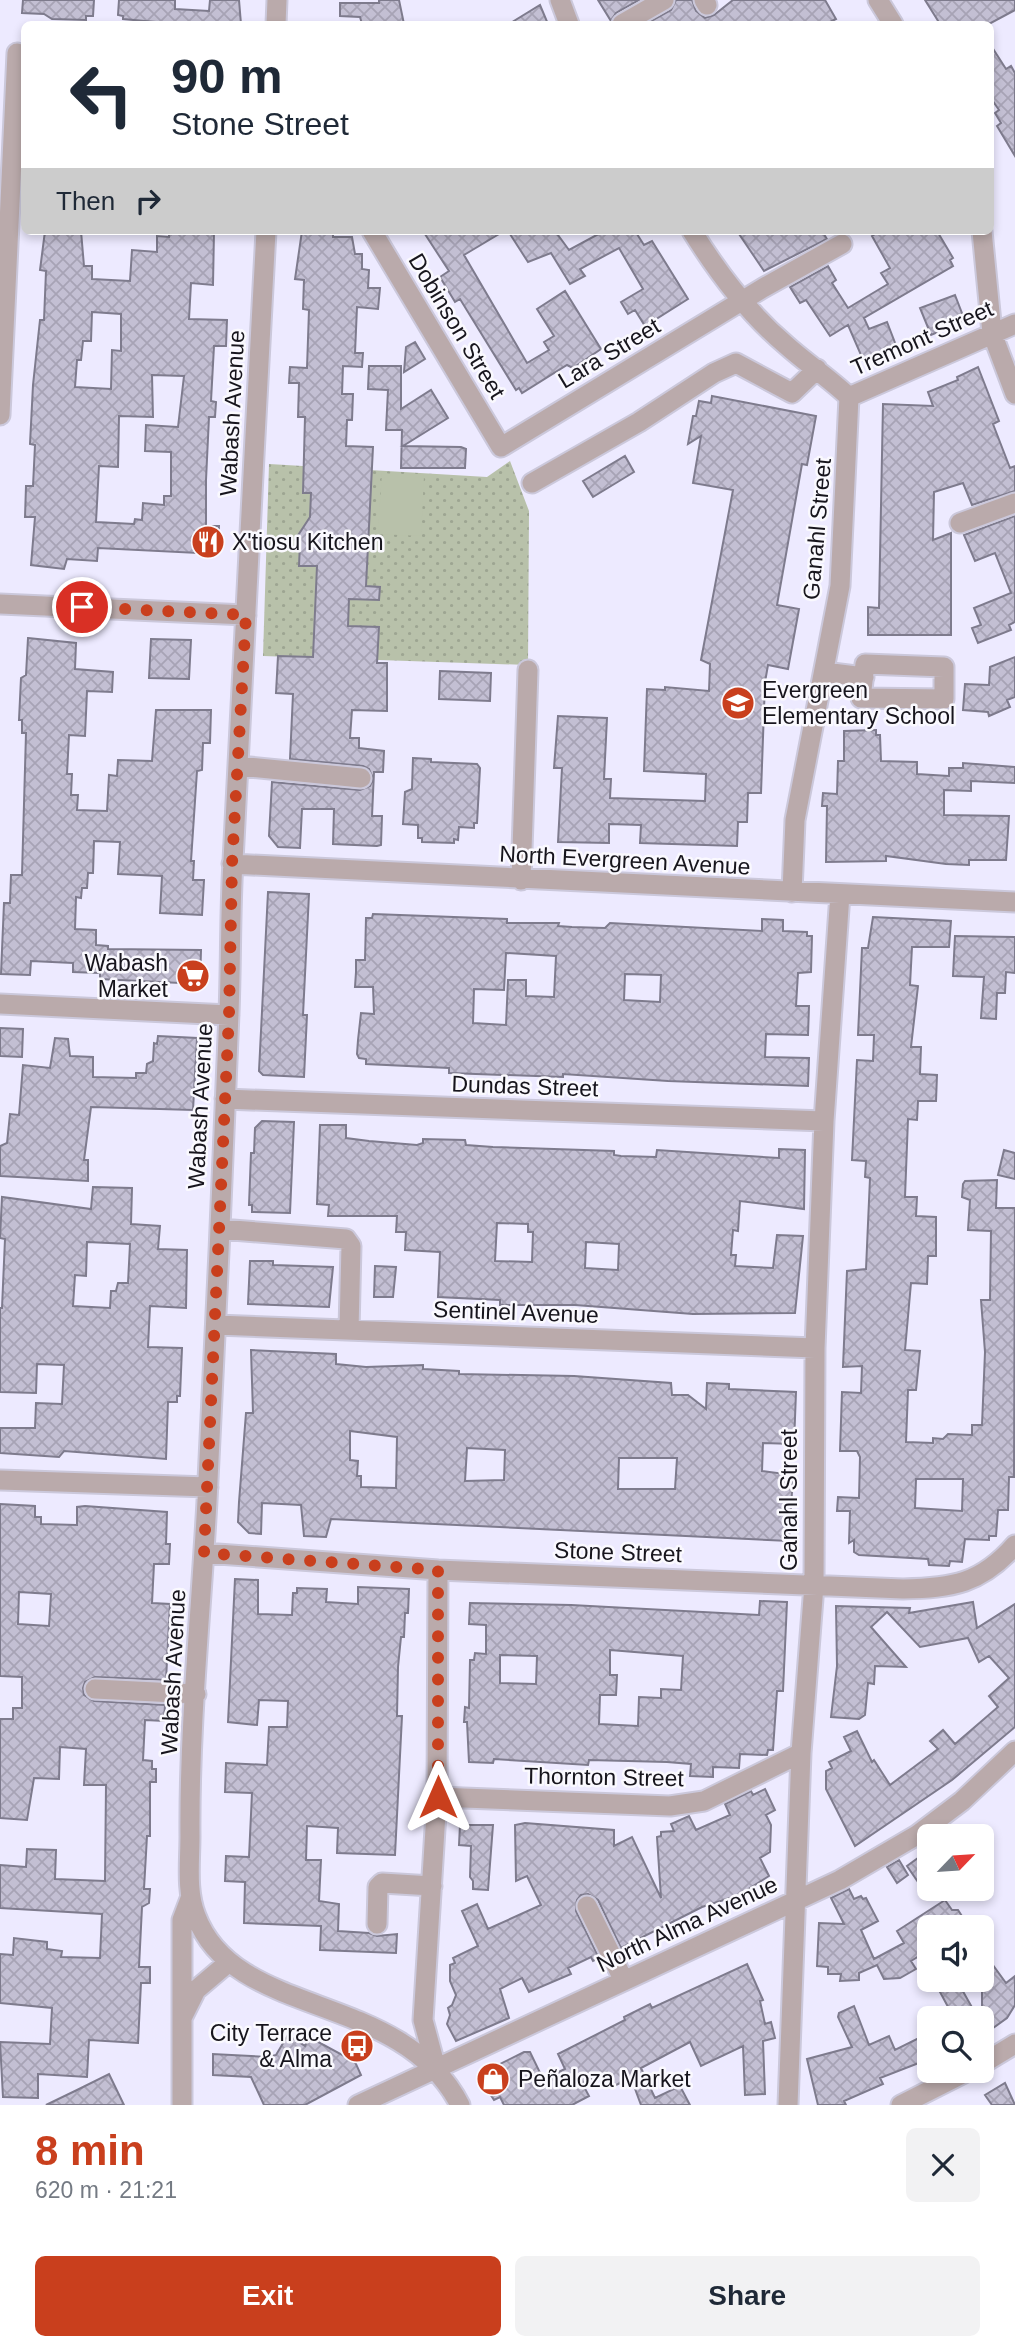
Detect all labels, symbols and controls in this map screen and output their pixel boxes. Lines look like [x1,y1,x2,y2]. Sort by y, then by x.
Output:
icon: left [56,49,147,140]
text: 90 m [171,49,283,103]
text: Stone Street [171,106,349,142]
icon: right [129,182,167,220]
text: Then [56,186,115,216]
street label: Dobinson Street [403,249,511,404]
street label: Tremont Street [847,295,998,381]
street label: Lara Street [554,312,665,393]
street label: Wabash Avenue [215,329,249,497]
street label: Ganahl Street [798,457,836,601]
restaurant icon: X'tiosu Kitchen [189,523,227,561]
place label: X'tiosu Kitchen [232,529,383,555]
pin [52,577,112,637]
icon: arrive [63,588,101,626]
place label: Evergreen Elementary School [762,677,955,729]
school or university icon: Evergreen Elementary School [719,684,757,722]
street label: North Evergreen Avenue [499,840,751,880]
place label: Wabash Market [84,950,169,1002]
supermarket icon: Wabash Market [174,957,212,995]
street label: Wabash Avenue [183,1022,217,1190]
street label: Dundas Street [451,1070,600,1102]
street label: Sentinel Avenue [433,1296,599,1328]
street label: Ganahl Street [776,1428,802,1571]
street label: Stone Street [554,1537,683,1567]
street label: Wabash Avenue [156,1588,190,1756]
position arrow [401,1760,475,1834]
street label: Thornton Street [524,1763,685,1791]
north arrow [917,1824,994,1900]
map controls [917,1824,994,2083]
street label: North Alma Avenue [592,1871,782,1977]
button: sound [917,1915,994,1992]
button: search [917,2006,994,2083]
place label: City Terrace & Alma [210,2020,332,2072]
bus stop icon: City Terrace & Alma [338,2027,376,2065]
shop icon: Peñaloza Market [474,2060,512,2098]
place label: Peñaloza Market [518,2066,691,2092]
text: 8 min [35,2127,145,2174]
button: close [906,2128,980,2202]
text: 620 m · 21:21 [35,2177,177,2203]
button: Exit [35,2256,501,2336]
button: Share [515,2256,980,2336]

